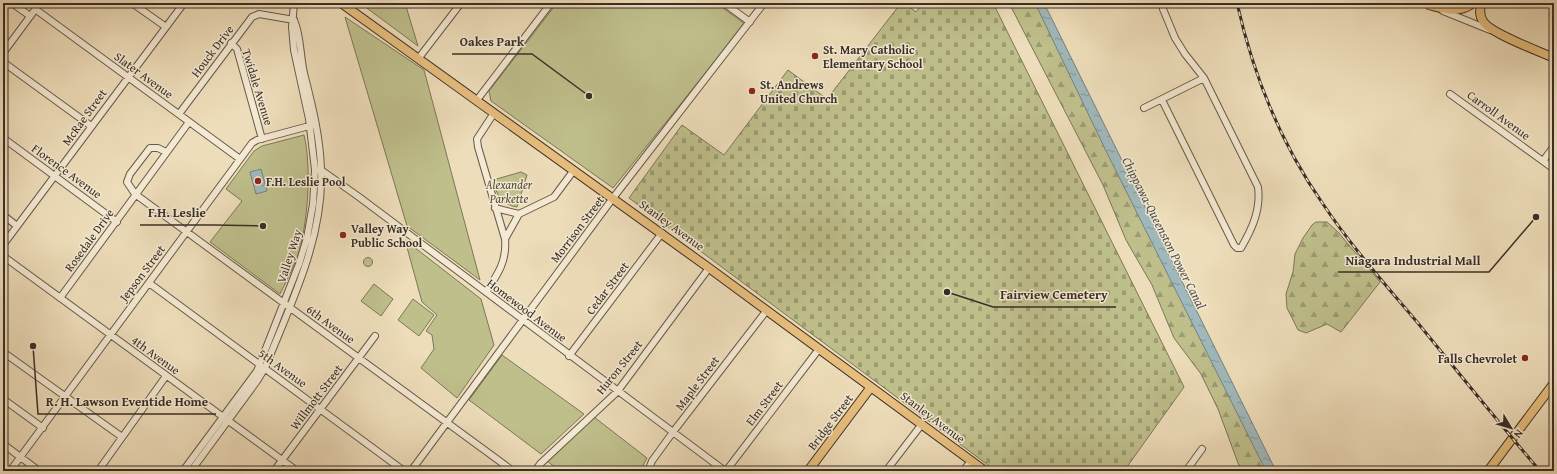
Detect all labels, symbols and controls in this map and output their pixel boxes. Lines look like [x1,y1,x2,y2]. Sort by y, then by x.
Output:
street label: Houck Drive [187,21,237,81]
callout: Oakes Park [452,29,532,54]
text: Oakes Park [460,32,525,51]
place label: St. Mary Catholic Elementary School [823,41,923,72]
street label: Twidale Avenue [238,47,278,128]
street label: Slater Avenue [111,48,177,102]
marker: St. Mary Catholic Elementary School [810,51,820,61]
place label: St. Andrews United Church [760,76,837,107]
street label: McRae Street [58,85,111,149]
marker: St. Andrews United Church [747,86,757,96]
street label: Carroll Avenue [1464,86,1534,144]
street label: Florence Avenue [28,140,106,202]
water label: Chippawa-Queenston Power Canal [1117,154,1211,312]
place label: F.H. Leslie Pool [266,173,346,190]
marker: F.H. Leslie Pool [253,176,263,186]
park label: Alexander Parkette [485,176,533,207]
street label: Morrison Street [546,191,608,266]
street label: Stanley Avenue [636,195,708,255]
callout: F.H. Leslie [140,200,214,225]
text: F.H. Leslie [148,203,206,222]
street label: Rosedale Drive [60,205,118,275]
place label: Valley Way Public School [351,220,423,251]
street label: Valley Way [272,227,306,285]
marker: Valley Way Public School [338,230,348,240]
street label: Jepson Street [114,241,169,306]
callout: Niagara Industrial Mall [1338,247,1489,272]
text: Niagara Industrial Mall [1345,251,1481,270]
street label: Cedar Street [581,257,633,318]
street label: Homewood Avenue [484,274,571,346]
callout: Fairview Cemetery [993,282,1116,307]
text: Fairview Cemetery [1000,285,1108,304]
street label: 6th Avenue [303,301,359,348]
street label: 4th Avenue [128,332,184,379]
street label: Huron Street [592,336,647,398]
street label: 5th Avenue [255,345,311,392]
place label: Falls Chevrolet [1438,350,1517,367]
street label: Maple Street [671,352,724,414]
marker: Falls Chevrolet [1520,353,1530,363]
street label: Willmott Street [286,360,347,433]
street label: Elm Street [741,376,787,429]
street label: Stanley Avenue [897,387,969,447]
callout: R. H. Lawson Eventide Home [38,389,216,414]
street label: Bridge Street [803,390,857,454]
text: R. H. Lawson Eventide Home [46,392,208,411]
north arrow [1491,408,1531,448]
text: N [1510,426,1527,442]

